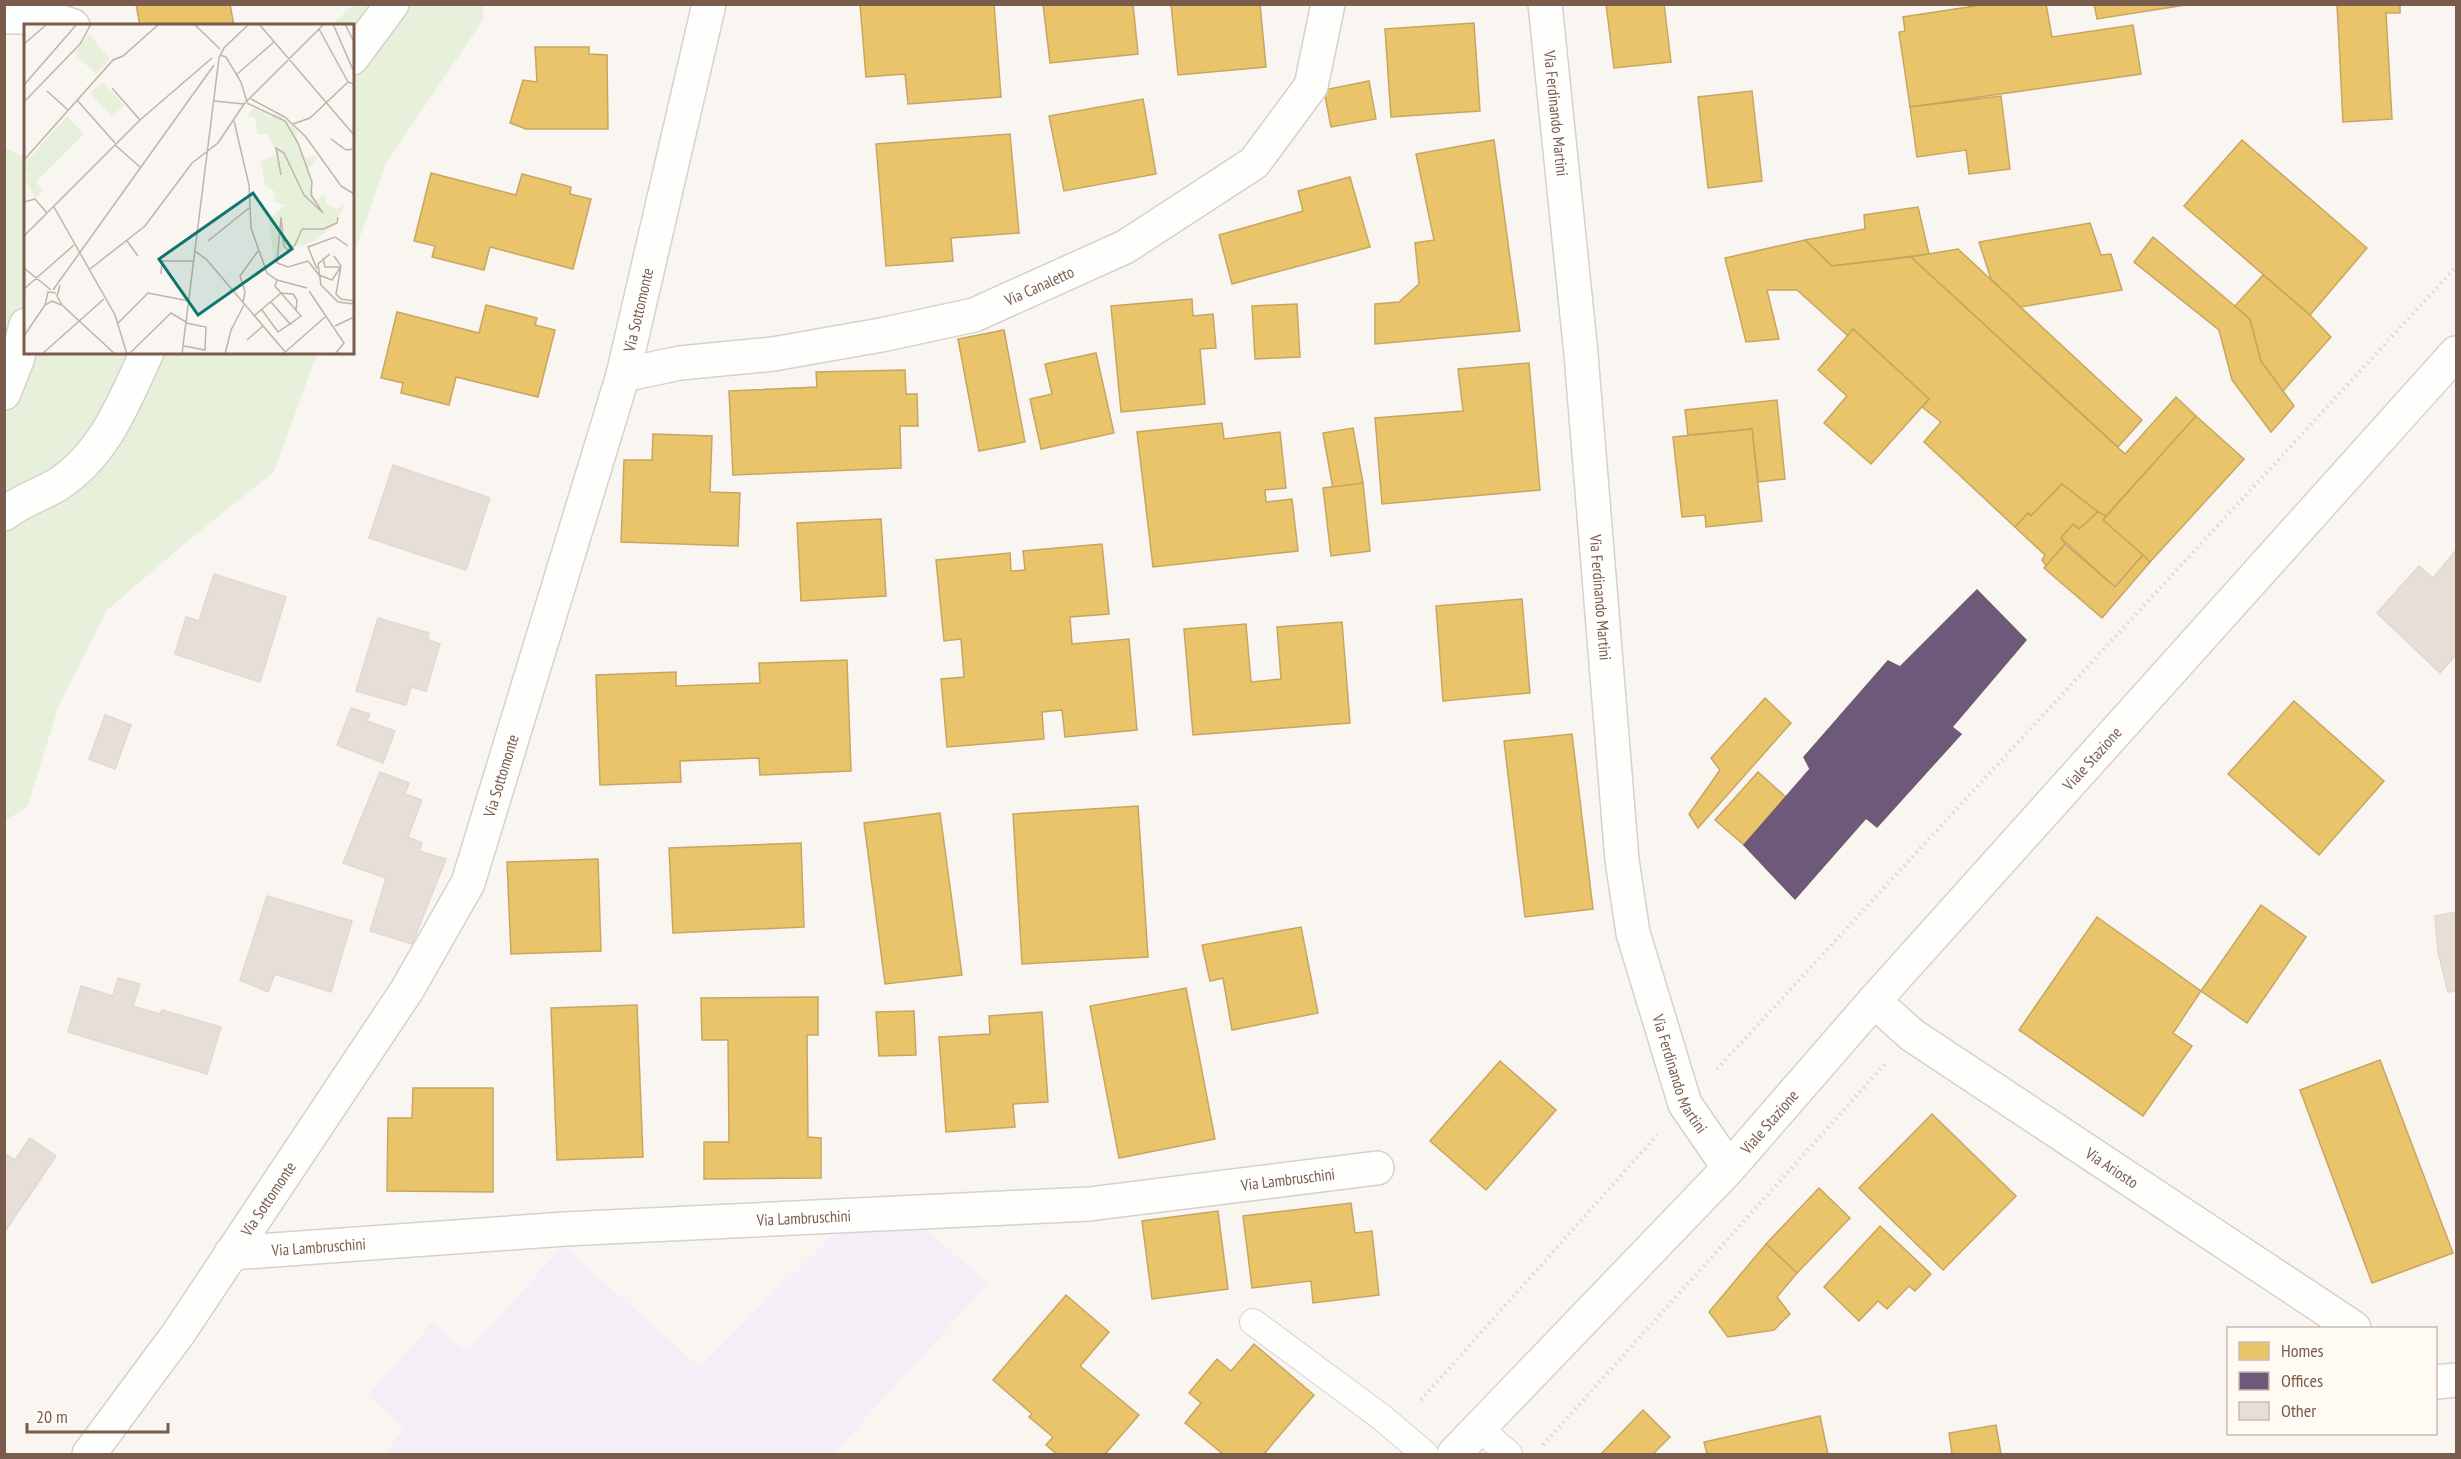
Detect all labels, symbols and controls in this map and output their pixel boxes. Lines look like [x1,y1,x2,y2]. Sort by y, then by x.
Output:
inset map [24,24,354,354]
street label: Via Ferdinando Martini [1540,49,1573,177]
street label: Via Canaletto [1001,261,1077,310]
street label: Via Sottomonte [619,266,658,354]
street label: Via Ferdinando Martini [1586,533,1616,661]
street label: Viale Stazione [2058,723,2126,795]
street label: Via Sottomonte [478,732,523,820]
street label: Via Ferdinando Martini [1648,1011,1712,1137]
street label: Viale Stazione [1735,1086,1802,1159]
street label: Via Ariosto [2081,1142,2142,1192]
street label: Via Sottomonte [236,1158,300,1241]
street label: Via Lambruschini [1239,1163,1336,1195]
street label: Via Lambruschini [755,1205,852,1230]
street label: Via Lambruschini [270,1233,367,1260]
legend [2227,1327,2437,1435]
text: Homes [2281,1339,2324,1362]
text: Offices [2281,1369,2323,1392]
scale bar [27,1396,168,1434]
text: Other [2281,1399,2316,1422]
text: 20 m [36,1405,68,1428]

